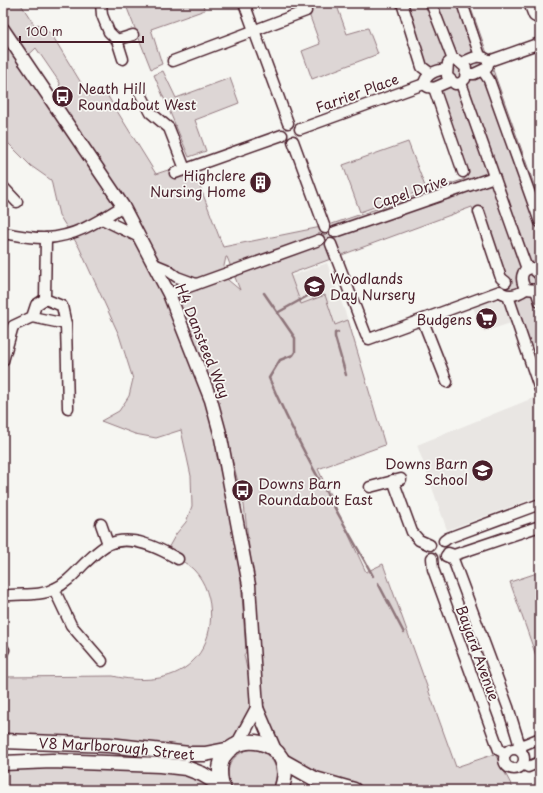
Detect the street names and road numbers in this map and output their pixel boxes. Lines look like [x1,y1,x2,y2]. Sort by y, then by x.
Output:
street label: Farrier Place [313,68,401,118]
street label: Capel Drive [370,169,450,215]
street label: H4 Dansteed Way [170,281,236,401]
street label: Bayard Avenue [451,602,505,704]
street label: V8 Marlborough Street [38,732,195,765]

